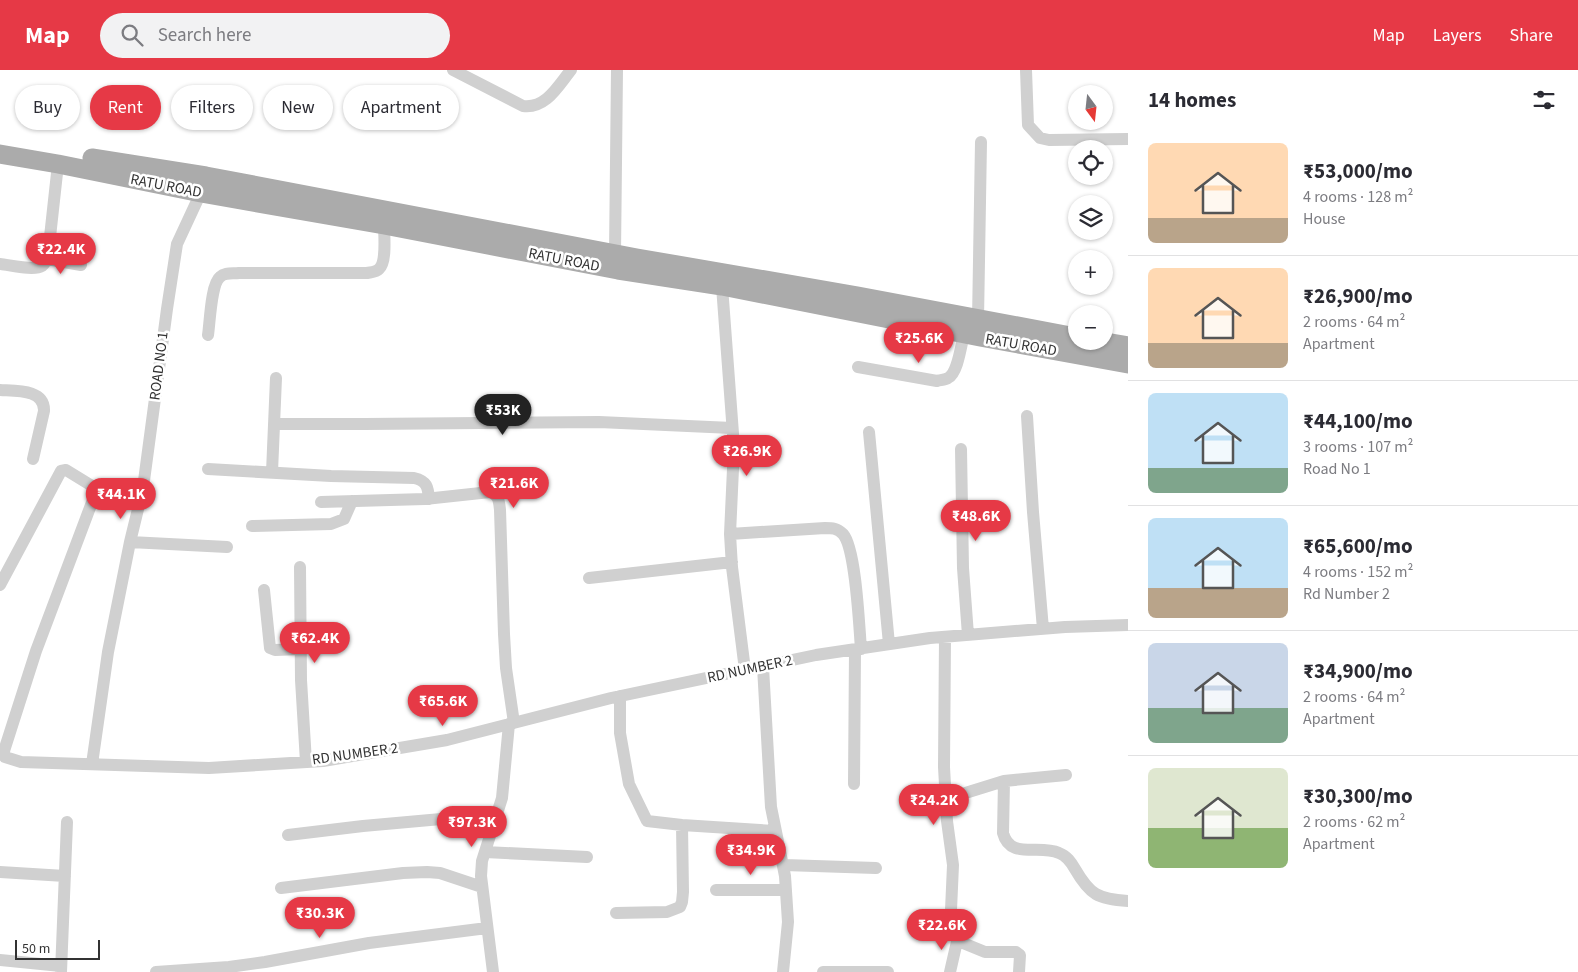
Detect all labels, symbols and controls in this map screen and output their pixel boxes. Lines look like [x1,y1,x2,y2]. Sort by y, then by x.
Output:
search box [100,13,450,58]
text: Map [25,18,70,53]
icon: search [118,21,146,49]
text: Search here [158,22,251,49]
text: Map [1373,23,1405,48]
text: Layers [1433,23,1482,48]
text: Share [1510,23,1553,48]
chip: Buy [15,85,80,130]
chip: Rent [90,85,161,130]
chip: Filters [171,85,253,130]
chip: New [263,85,333,130]
chip: Apartment [343,85,459,130]
north arrow [1068,85,1112,130]
map controls [1068,85,1113,350]
text: 14 homes [1148,85,1236,115]
icon: filters [1530,86,1558,114]
button: locate [1068,140,1113,185]
text: ₹53,000/mo [1303,156,1413,186]
icon: home [1188,163,1248,223]
street label: RATU ROAD [129,169,203,203]
text: 4 rooms · 128 m² [1303,186,1413,208]
button: layers [1068,195,1113,240]
text: House [1303,208,1345,230]
pin: ₹22.4K [20,232,102,275]
text: ₹22.4K [37,238,85,260]
street label: RATU ROAD [527,243,601,277]
button: + [1068,250,1113,295]
text: ₹26,900/mo [1303,281,1413,311]
icon: home [1188,288,1248,348]
button: − [1068,305,1113,350]
text: 2 rooms · 64 m² [1303,311,1405,333]
pin: ₹25.6K [878,322,960,364]
text: ₹25.6K [895,327,943,349]
street label: RATU ROAD [984,328,1058,362]
street label: ROAD NO 1 [144,331,174,401]
text: Apartment [1303,333,1375,355]
pin: ₹53K [473,394,533,436]
text: ₹53K [485,399,521,421]
text: ₹44,100/mo [1303,406,1413,436]
icon: home [1188,413,1248,473]
pin: ₹26.9K [706,434,788,477]
text: 3 rooms · 107 m² [1303,436,1413,458]
text: ₹26.9K [723,440,771,462]
text: Road No 1 [1303,458,1371,480]
pin: ₹21.6K [473,466,555,509]
text: ₹21.6K [490,472,538,494]
pin: ₹44.1K [80,478,162,520]
text: ₹44.1K [97,483,145,505]
pin: ₹48.6K [935,500,1017,542]
text: ₹48.6K [952,505,1000,527]
text: ₹65,600/mo [1303,531,1413,561]
icon: home [1188,538,1248,598]
text: 4 rooms · 152 m² [1303,561,1413,583]
text: Rd Number 2 [1303,583,1390,605]
pin: ₹62.4K [274,622,356,664]
text: ₹62.4K [291,627,339,649]
street label: RD NUMBER 2 [705,650,795,688]
text: ₹34,900/mo [1303,656,1413,686]
icon: home [1188,663,1248,723]
pin: ₹65.6K [402,684,484,727]
text: 2 rooms · 64 m² [1303,686,1405,708]
text: ₹65.6K [419,690,467,712]
text: Apartment [1303,708,1375,730]
street label: RD NUMBER 2 [311,738,399,770]
text: ₹30,300/mo [1303,781,1413,811]
pin: ₹24.2K [893,784,975,826]
icon: home [1188,788,1248,848]
text: ₹24.2K [910,789,958,811]
pin: ₹97.3K [431,806,513,848]
text: ₹97.3K [448,811,496,833]
text: 2 rooms · 62 m² [1303,811,1405,833]
text: Apartment [1303,833,1375,855]
pin: ₹34.9K [710,834,792,876]
text: ₹34.9K [727,839,775,861]
pin: ₹30.3K [279,896,361,939]
text: ₹30.3K [296,902,344,924]
pin: ₹22.6K [901,908,983,951]
text: ₹22.6K [918,914,966,936]
scale bar [15,937,100,960]
text: 50 m [22,939,50,959]

